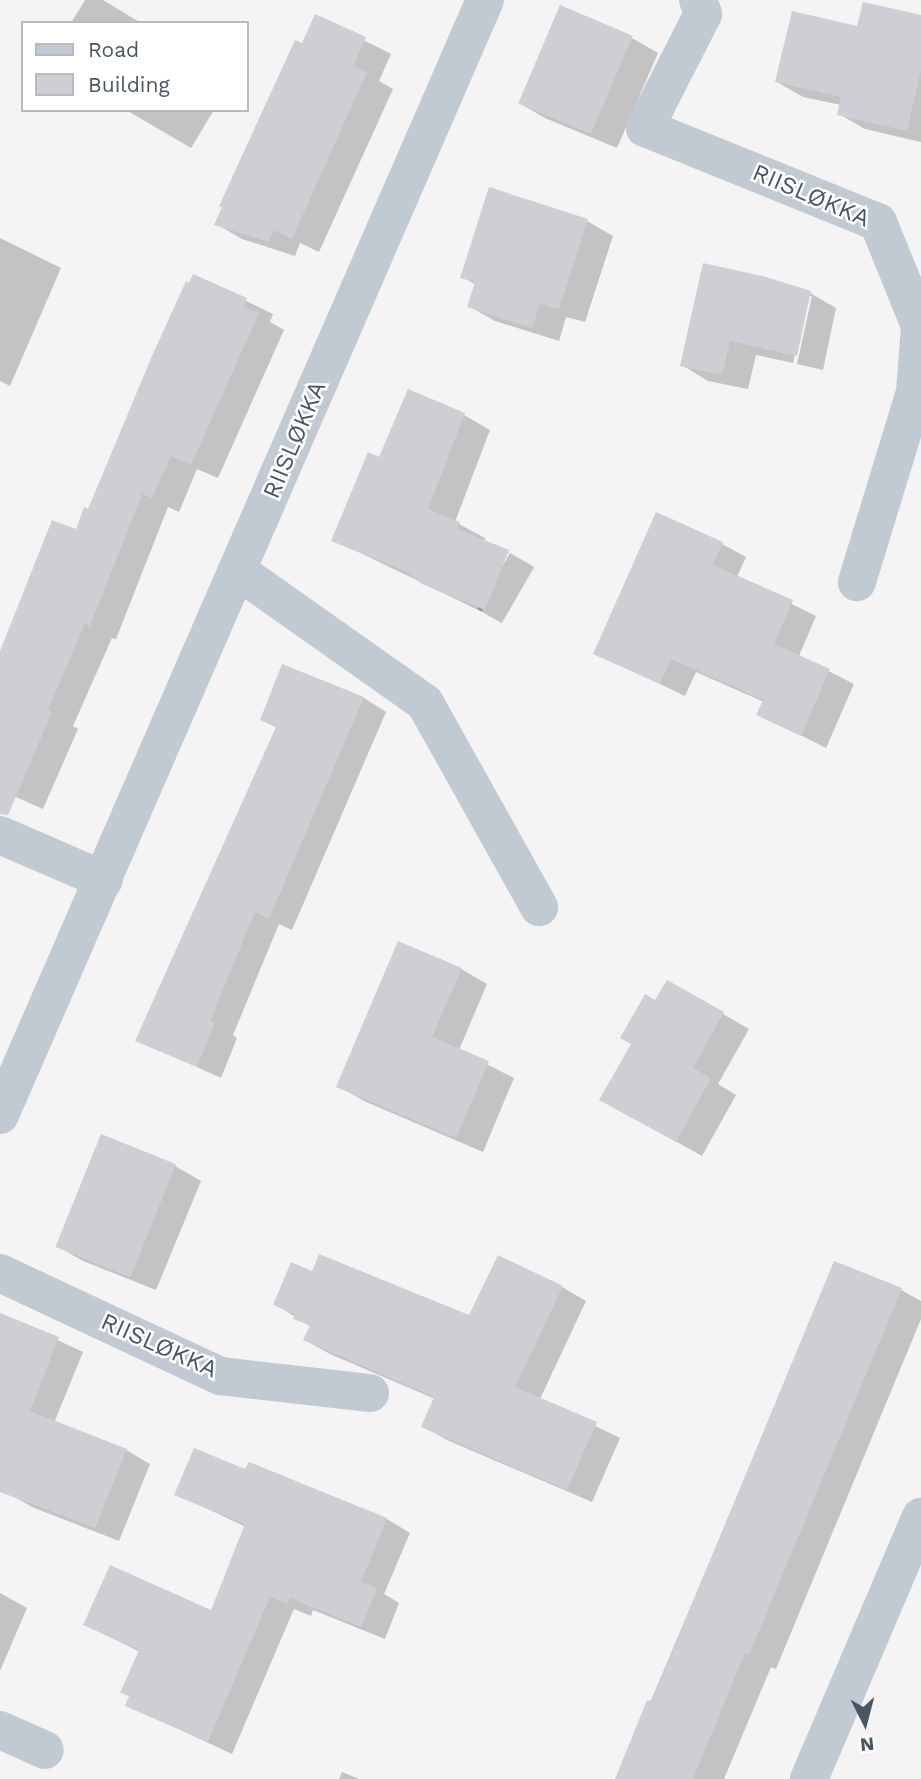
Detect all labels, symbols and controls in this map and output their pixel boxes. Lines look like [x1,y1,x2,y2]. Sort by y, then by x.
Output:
legend [21,21,248,112]
text: Road [88,37,139,62]
text: Building [88,72,170,97]
street label: RIISLØKKA [748,158,874,234]
street label: RIISLØKKA [257,377,333,503]
street label: RIISLØKKA [96,1307,222,1385]
north arrow [830,1688,900,1758]
text: N [859,1732,875,1757]

